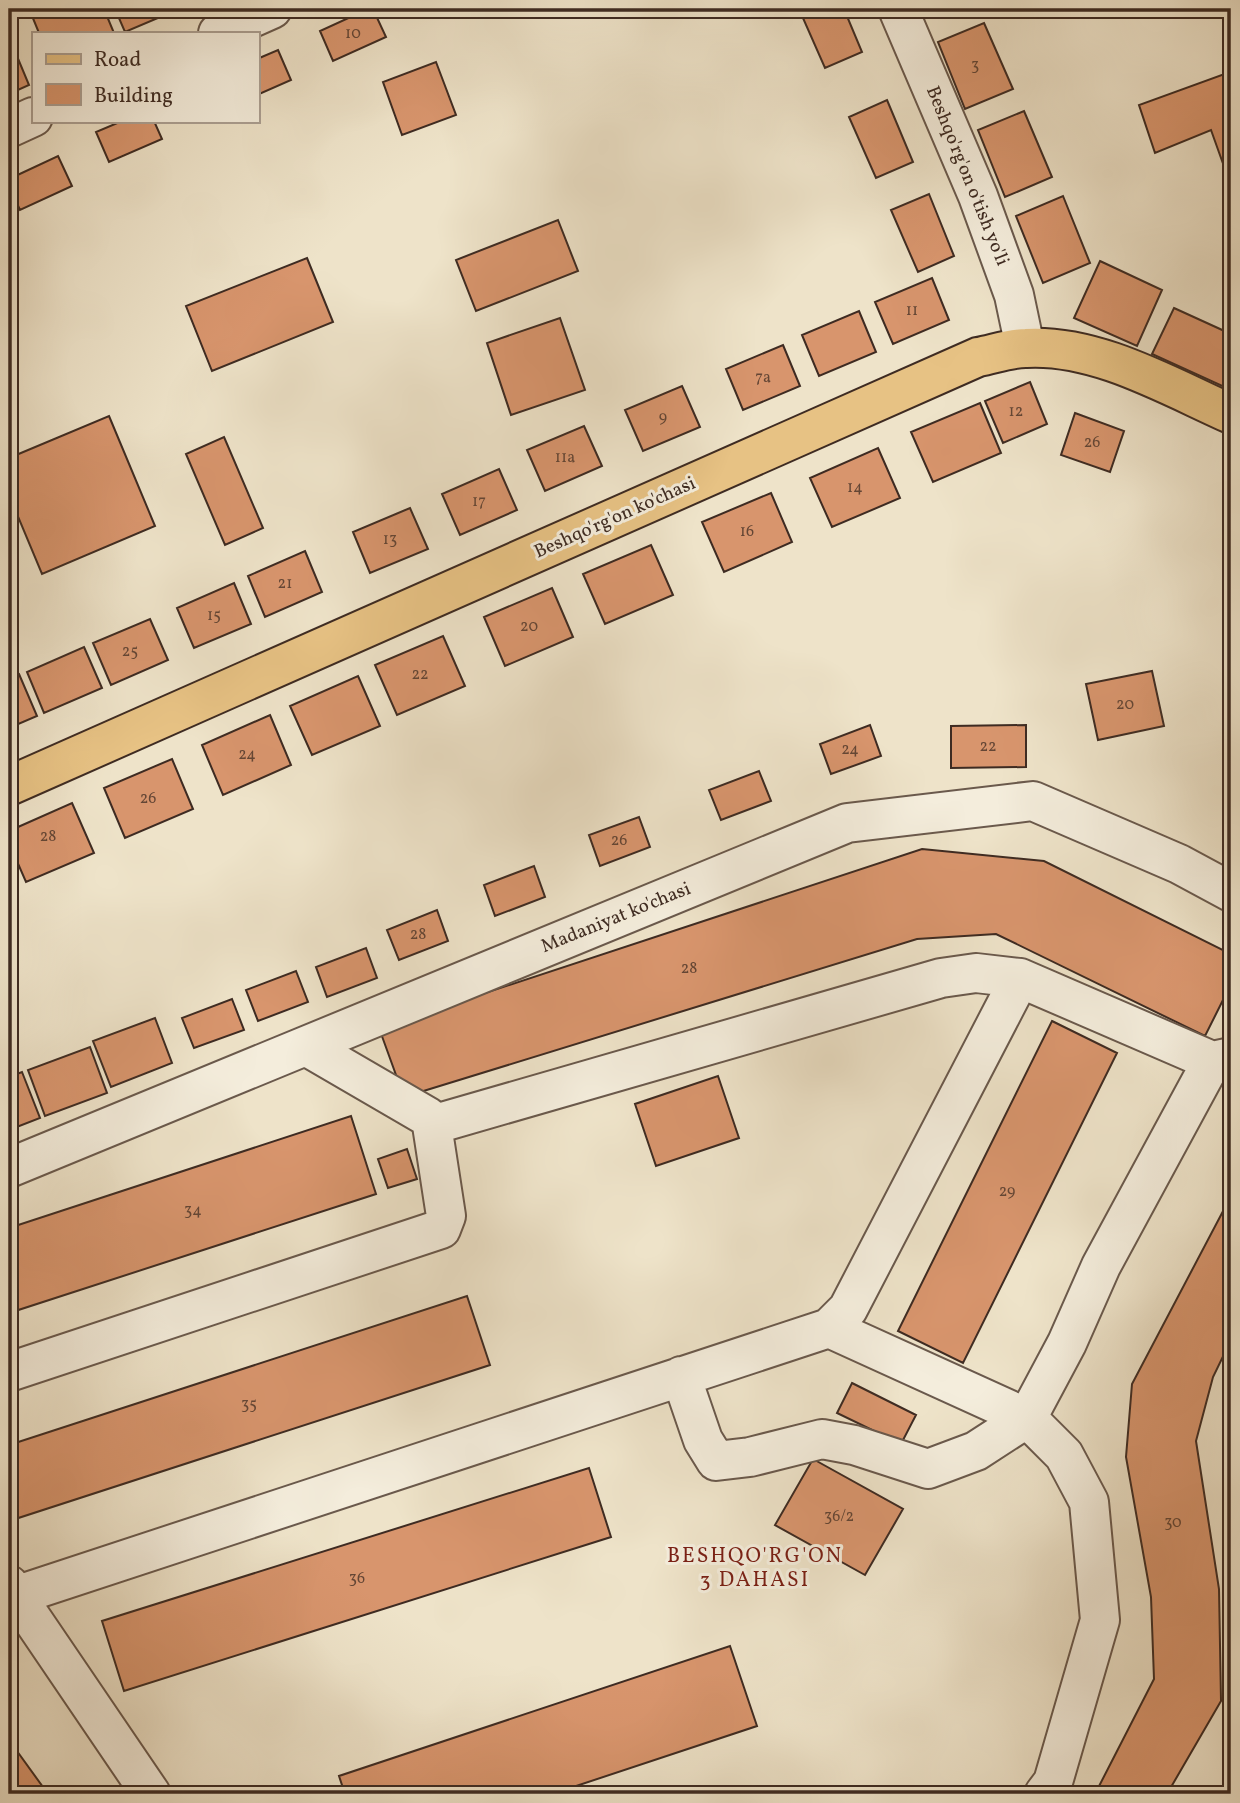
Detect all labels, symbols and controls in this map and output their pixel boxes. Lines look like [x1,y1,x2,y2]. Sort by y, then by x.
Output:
house number: 10 [345,23,361,45]
legend [32,32,259,122]
text: Road [94,46,141,75]
house number: 3 [971,55,979,77]
text: Building [94,82,173,111]
street label: Beshqo'rg'on o'tish yo'li [919,82,1015,270]
house number: 11 [906,300,918,322]
house number: 7a [755,367,771,389]
house number: 12 [1009,401,1023,423]
house number: 9 [659,407,667,429]
house number: 26 [1084,432,1100,454]
house number: 11a [555,447,575,469]
street label: Beshqo'rg'on ko'chasi [530,471,700,565]
house number: 14 [847,477,863,499]
house number: 17 [472,491,486,513]
house number: 16 [740,521,754,543]
house number: 13 [383,529,397,551]
house number: 21 [278,573,292,595]
house number: 15 [207,605,221,627]
house number: 20 [520,616,538,638]
house number: 25 [122,641,138,663]
house number: 22 [411,664,429,686]
house number: 20 [1116,694,1134,716]
house number: 22 [979,736,997,758]
house number: 24 [841,739,859,761]
house number: 24 [238,744,256,766]
house number: 26 [140,788,156,810]
house number: 28 [40,826,56,848]
house number: 26 [611,830,627,852]
street label: Madaniyat ko'chasi [537,876,695,960]
house number: 28 [410,924,426,946]
house number: 28 [681,958,697,980]
house number: 29 [999,1181,1015,1203]
house number: 34 [184,1200,202,1222]
house number: 35 [241,1394,257,1416]
house number: 36/2 [824,1506,854,1528]
house number: 30 [1164,1512,1182,1534]
district label: BESHQO'RG'ON 3 DAHASI [667,1542,843,1595]
house number: 36 [349,1568,365,1590]

